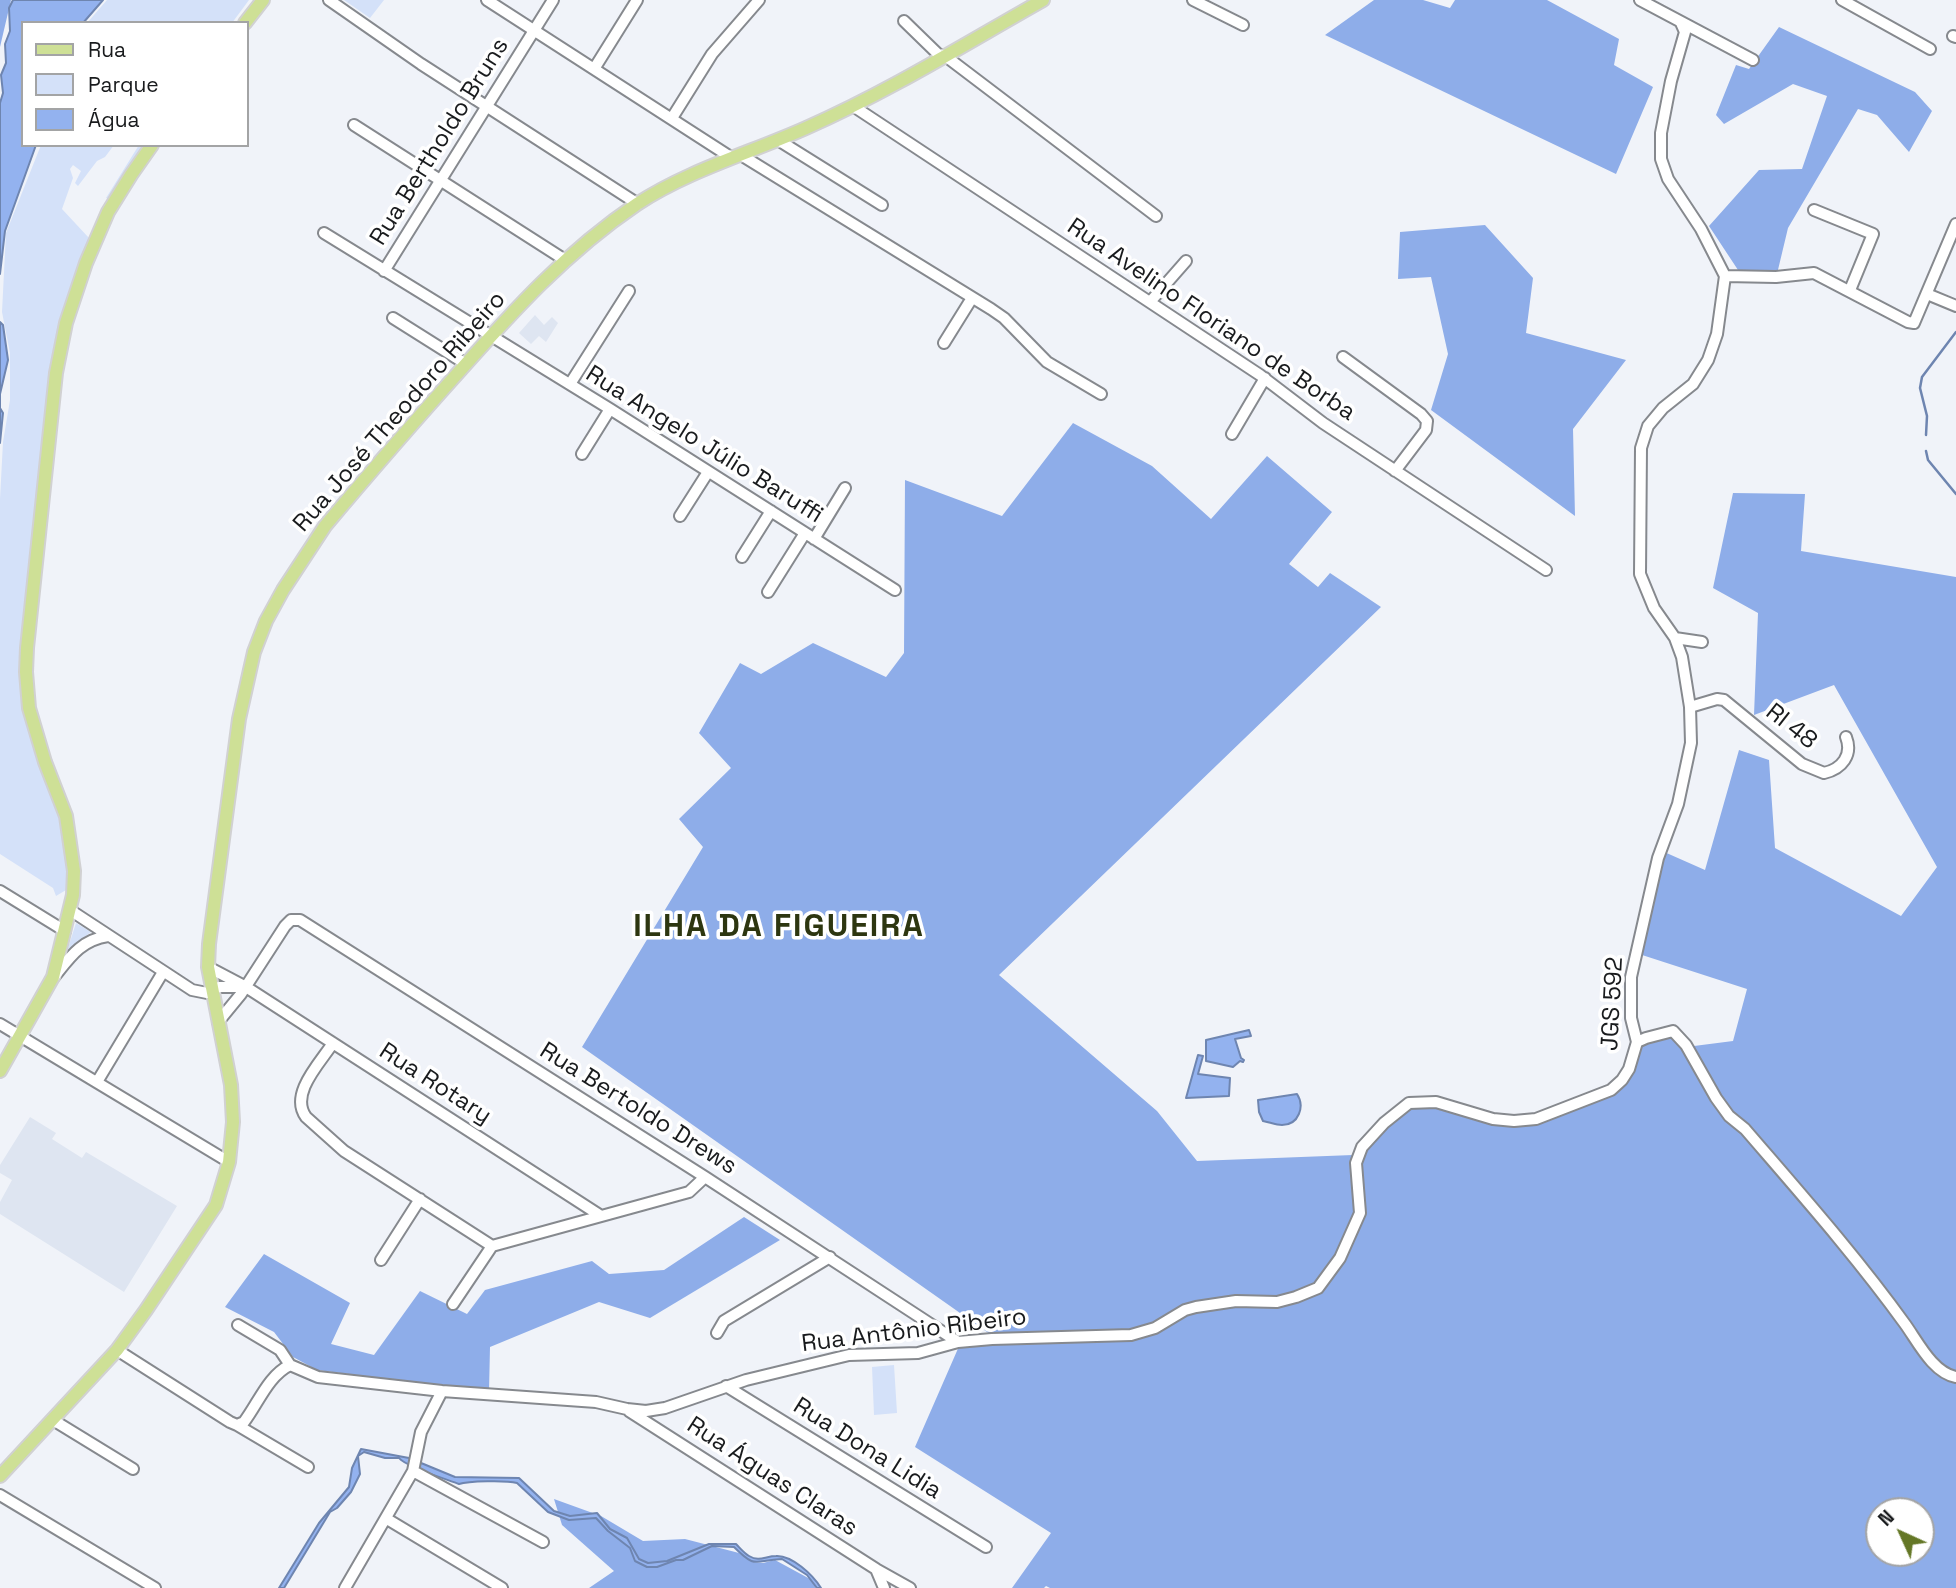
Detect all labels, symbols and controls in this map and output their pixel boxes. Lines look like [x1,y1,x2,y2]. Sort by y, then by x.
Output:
legend [21,21,248,147]
street label: Rua Bertholdo Bruns [365,33,515,251]
text: Rua [88,36,126,63]
text: Parque [88,71,159,98]
text: Água [88,106,140,133]
street label: Rua Avelino Floriano de Borba [1061,213,1361,427]
street label: Rua José Theodoro Ribeiro [288,286,512,538]
street label: Rua Angelo Júlio Baruffi [580,360,828,530]
street label: RI 48 [1760,698,1822,756]
district label: ILHA DA FIGUEIRA [635,908,923,946]
street label: JGS 592 [1596,956,1630,1052]
street label: Rua Rotary [374,1037,496,1131]
street label: Rua Bertoldo Drews [534,1037,742,1181]
street label: Rua Antônio Ribeiro [800,1303,1028,1359]
street label: Rua Dona Lidia [788,1392,946,1506]
street label: Rua Águas Claras [681,1411,863,1543]
north arrow [1865,1497,1935,1567]
text: N [1873,1505,1900,1532]

